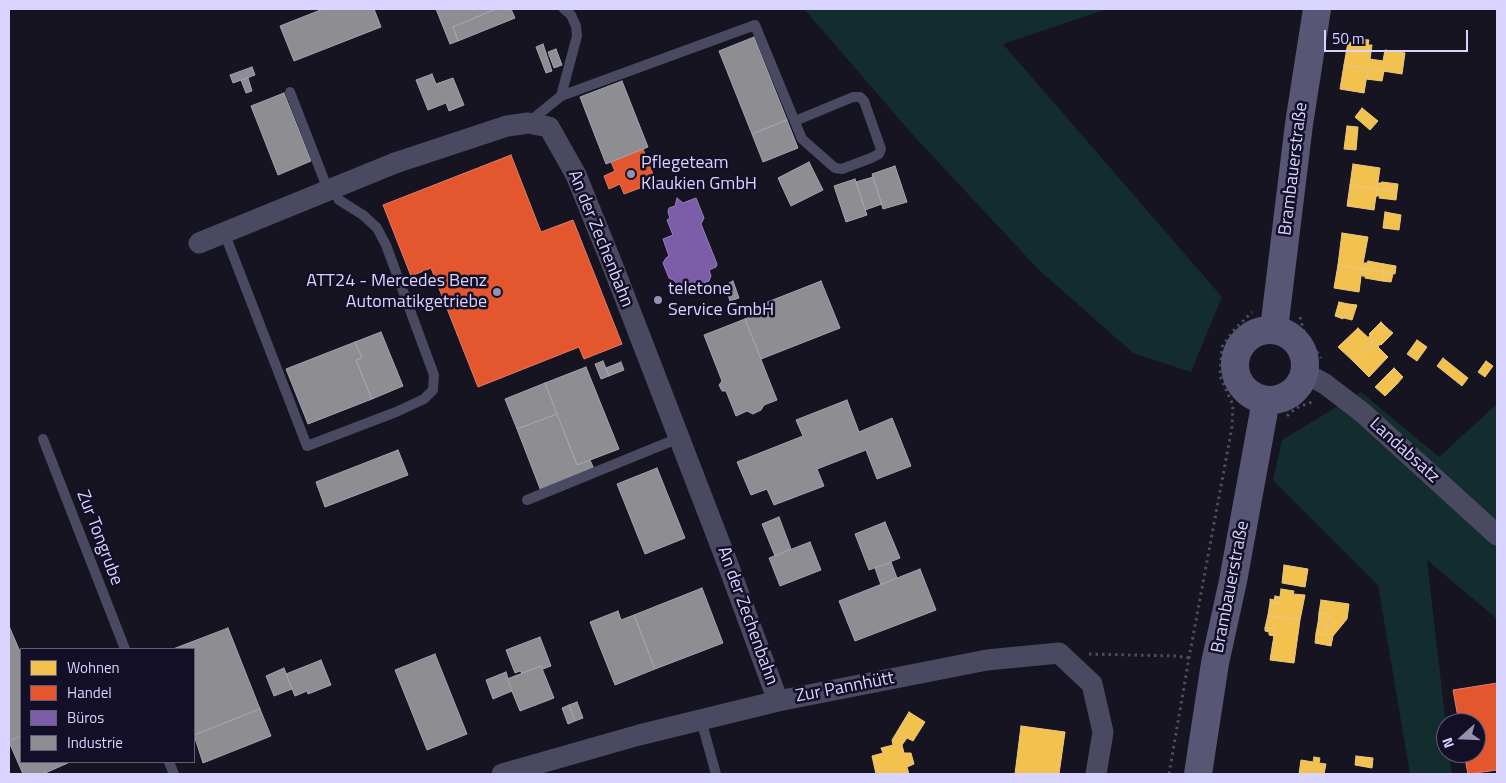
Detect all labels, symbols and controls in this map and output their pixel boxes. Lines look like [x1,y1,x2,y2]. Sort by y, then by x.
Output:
scale bar [1326,20,1470,52]
text: 50 m [1332,27,1365,50]
street label: Brambauerstraße [1275,101,1313,237]
place label: Pflegeteam Klaukien GmbH [641,153,757,195]
street label: An der Zechenbahn [563,167,637,311]
marker: Pflegeteam Klaukien GmbH [625,168,637,180]
place label: ATT24 - Mercedes Benz Automatikgetriebe [306,271,487,314]
place label: teletone Service GmbH [668,279,774,322]
marker: ATT24 - Mercedes Benz Automatikgetriebe [491,286,503,298]
marker: teletone Service GmbH [652,294,664,306]
street label: Landabsatz [1364,414,1444,488]
street label: Zur Tongrube [71,488,127,588]
street label: Brambauerstraße [1208,519,1254,655]
street label: An der Zechenbahn [712,544,782,688]
legend [20,648,195,763]
text: Wohnen [67,656,120,679]
street label: Zur Pannhütt [794,668,896,708]
text: Handel [67,681,112,704]
text: Büros [67,706,104,729]
north arrow [1436,713,1486,763]
text: Industrie [67,731,123,754]
text: N [1436,735,1459,751]

